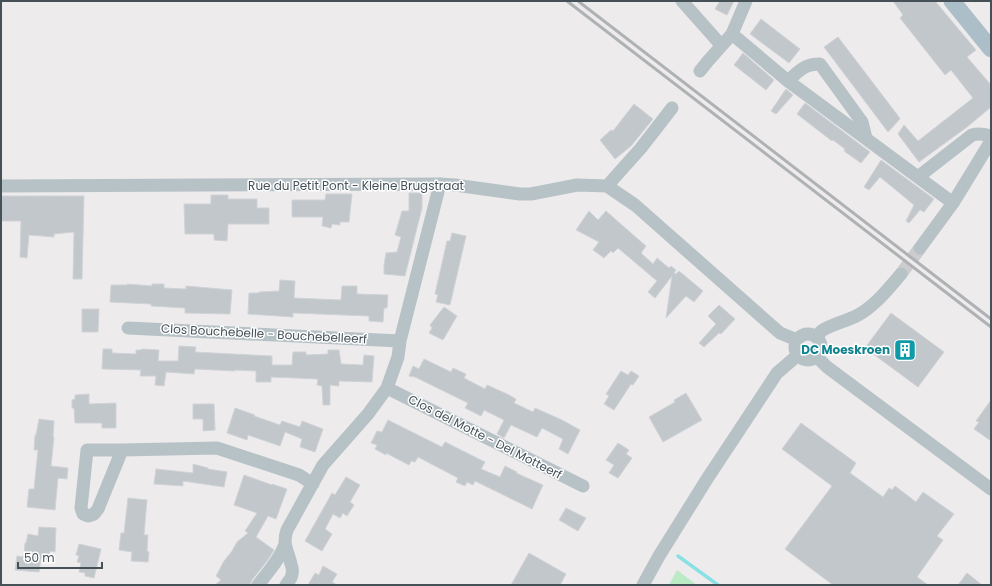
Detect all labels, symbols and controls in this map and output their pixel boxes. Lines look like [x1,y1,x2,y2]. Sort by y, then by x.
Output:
street label: Rue du Petit Pont - Kleine Brugstraat [248,177,464,194]
street label: Clos Bouchebelle - Bouchebelleerf [161,320,368,347]
building icon: DC Moeskroen [892,337,918,363]
place label: DC Moeskroen [801,341,890,358]
street label: Clos del Motte - Del Motteerf [405,390,565,483]
scale bar [18,544,102,570]
text: 50 m [24,549,55,566]

